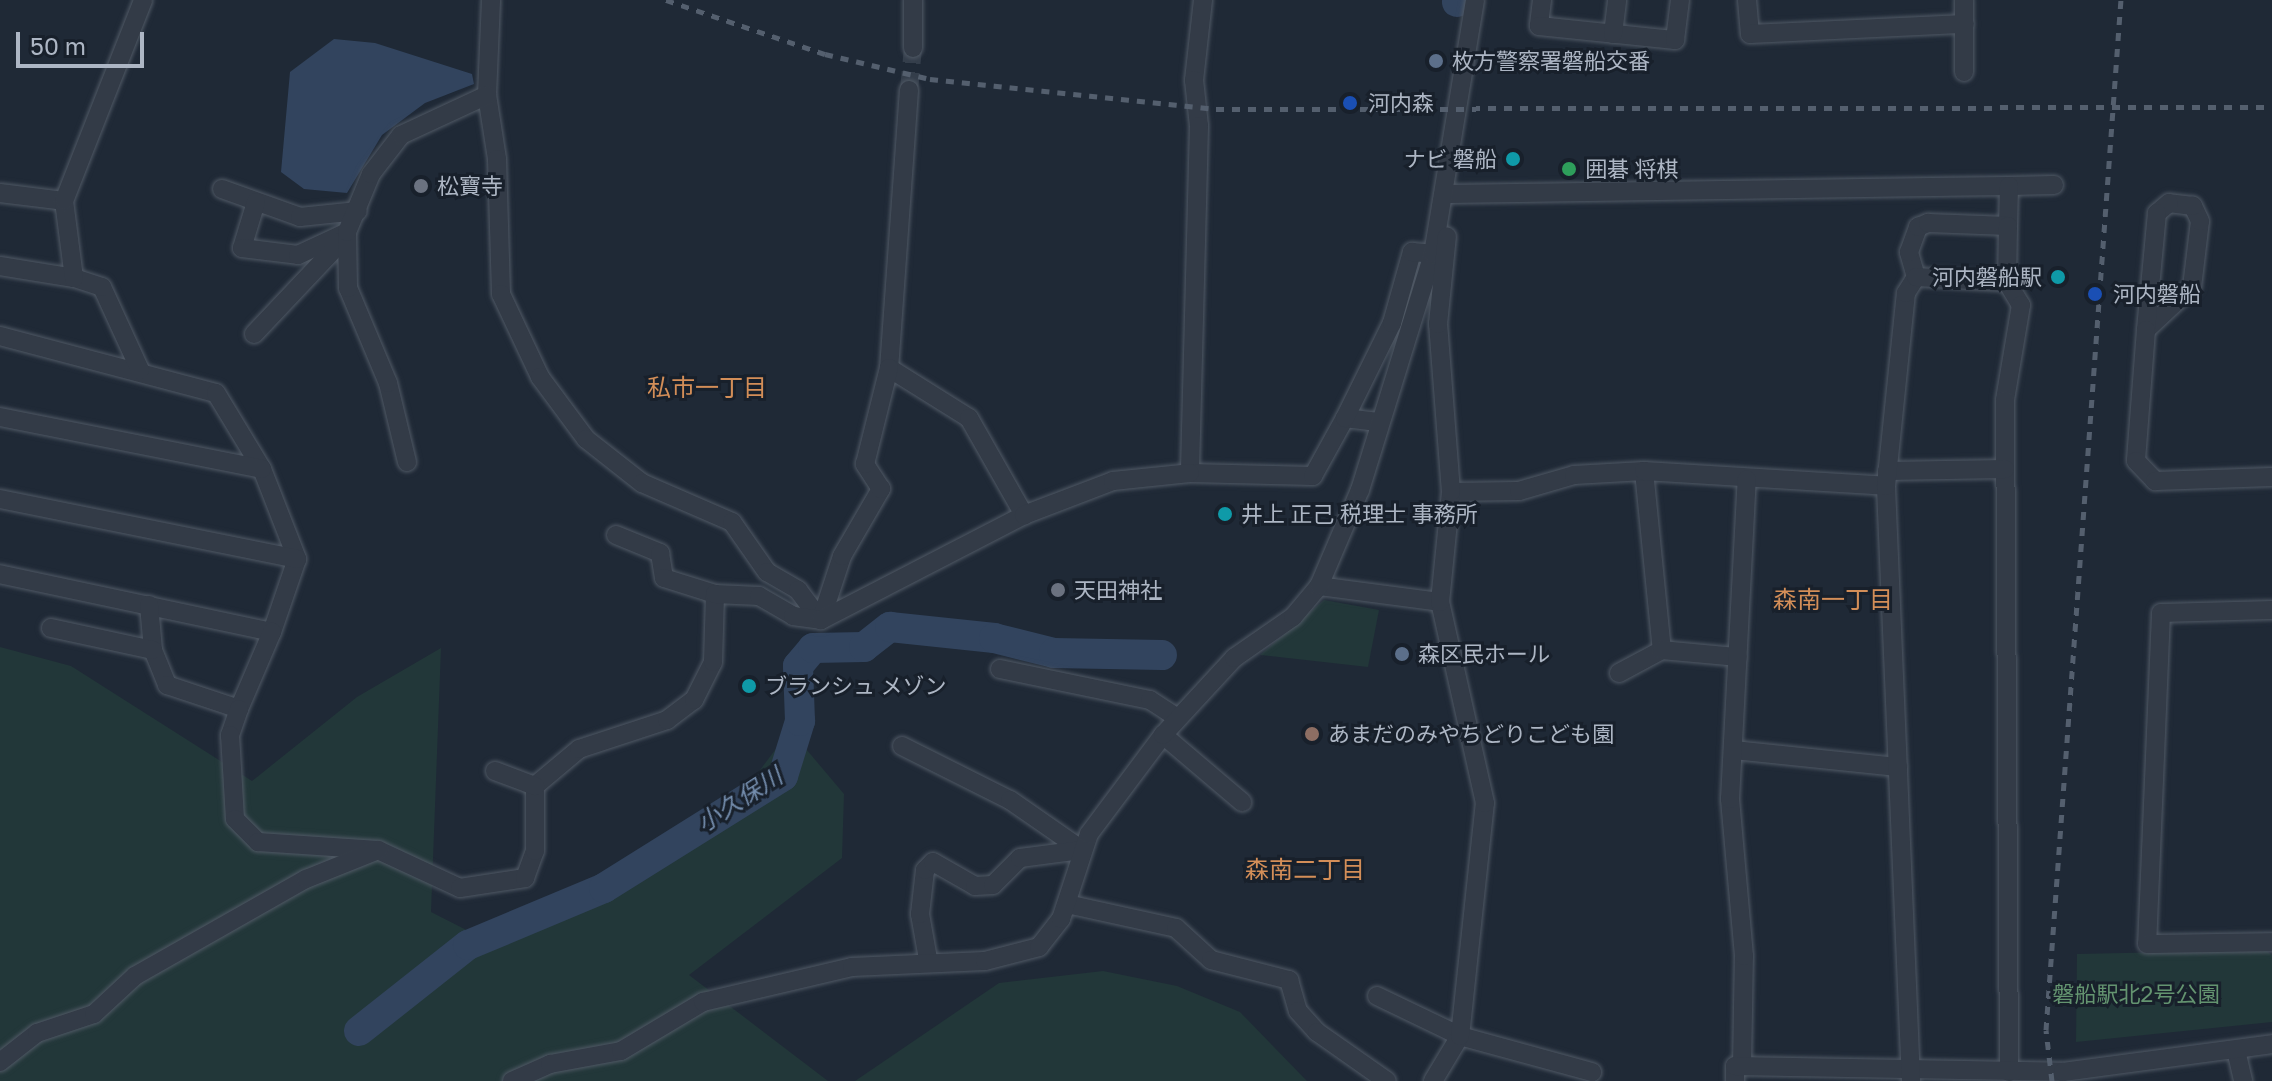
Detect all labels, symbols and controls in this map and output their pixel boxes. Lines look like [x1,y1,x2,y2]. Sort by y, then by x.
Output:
scale bar [20,16,148,66]
text: 50 m [30,31,86,60]
place label: 枚方警察署磐船交番 [1452,48,1650,74]
marker: 枚方警察署磐船交番 [1427,52,1445,70]
place label: 河内森 [1368,90,1434,116]
marker: 河内森 [1339,92,1361,114]
place label: ナビ 磐船 [1404,146,1497,172]
marker: ナビ 磐船 [1504,150,1522,168]
place label: 囲碁 将棋 [1585,156,1678,182]
marker: 囲碁 将棋 [1560,160,1578,178]
place label: 松寶寺 [437,173,503,199]
marker: 松寶寺 [412,177,430,195]
place label: 河内磐船駅 [1932,264,2042,290]
marker: 河内磐船駅 [2049,268,2067,286]
place label: 河内磐船 [2113,281,2201,307]
marker: 河内磐船 [2084,283,2106,305]
district label: 私市一丁目 [647,373,767,401]
place label: 井上 正己 税理士 事務所 [1241,501,1477,527]
marker: 井上 正己 税理士 事務所 [1216,505,1234,523]
place label: 天田神社 [1074,577,1162,603]
marker: 天田神社 [1049,581,1067,599]
district label: 森南一丁目 [1773,585,1893,613]
place label: 森区民ホール [1418,641,1550,667]
marker: 森区民ホール [1393,645,1411,663]
place label: ブランシュ メゾン [765,673,946,699]
marker: ブランシュ メゾン [740,677,758,695]
place label: あまだのみやちどりこども園 [1328,721,1614,747]
marker: あまだのみやちどりこども園 [1303,725,1321,743]
water label: 小久保川 [691,761,787,837]
district label: 森南二丁目 [1245,855,1365,883]
park label: 磐船駅北2号公園 [2053,981,2219,1007]

